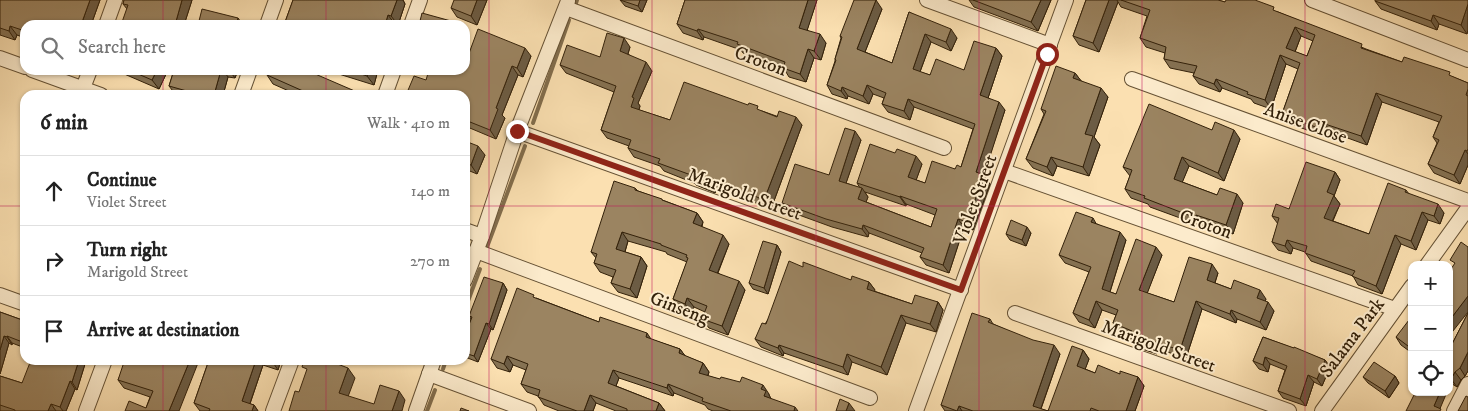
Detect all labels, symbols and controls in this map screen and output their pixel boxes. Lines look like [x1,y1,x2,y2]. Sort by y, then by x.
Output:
search box [20,20,470,75]
icon: search [38,34,66,62]
text: Search here [78,36,166,59]
street label: Croton [731,41,790,81]
route start [1036,43,1059,66]
street label: Anise Close [1261,98,1350,149]
text: 6 min [40,110,88,136]
text: Walk · 410 m [367,113,450,133]
route end [506,120,529,143]
street label: Violet Street [948,151,1002,249]
street label: Marigold Street [684,163,805,226]
text: Continue [87,169,157,192]
icon: ahead [40,177,68,205]
text: 140 m [411,181,450,201]
text: Violet Street [87,192,167,212]
street label: Croton [1176,205,1235,244]
text: Turn right [87,239,167,262]
icon: right [40,247,68,275]
text: 270 m [410,251,450,271]
map controls [1408,261,1453,396]
button: + [1408,261,1453,306]
text: Marigold Street [87,262,188,282]
street label: Ginseng [647,287,713,330]
street label: Salama Park [1315,293,1390,382]
button: − [1408,306,1453,351]
street label: Marigold Street [1098,315,1219,378]
icon: arrive [40,317,68,345]
text: Arrive at destination [87,319,239,342]
button: locate [1408,351,1453,396]

